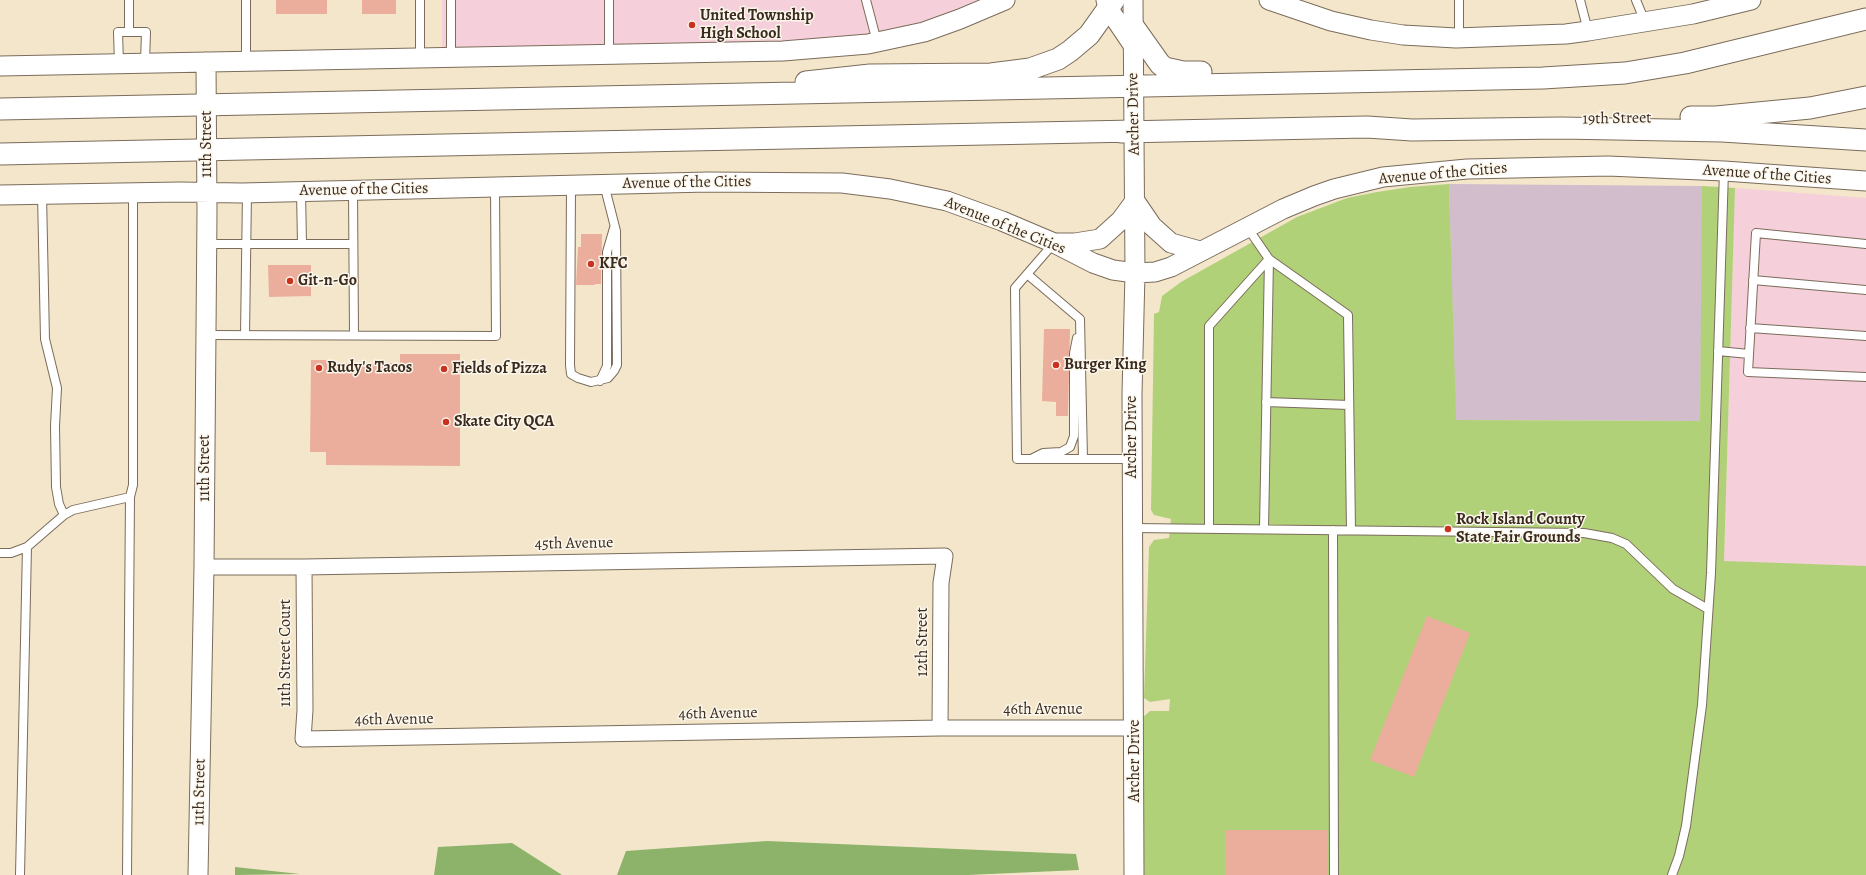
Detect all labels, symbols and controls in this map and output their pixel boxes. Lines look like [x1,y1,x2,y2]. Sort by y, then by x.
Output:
place label: United Township High School [700,6,814,44]
marker: United Township High School [687,20,697,30]
street label: Archer Drive [1124,72,1144,156]
street label: 19th Street [1582,109,1652,129]
street label: 11th Street [197,110,217,178]
street label: Avenue of the Cities [1378,159,1508,189]
street label: Avenue of the Cities [1702,161,1832,189]
street label: Avenue of the Cities [622,172,752,194]
street label: Avenue of the Cities [299,179,429,201]
street label: Avenue of the Cities [942,193,1068,259]
place label: KFC [599,254,628,274]
marker: KFC [586,259,596,269]
place label: Git-n-Go [298,271,357,291]
marker: Git-n-Go [285,276,295,286]
place label: Burger King [1064,355,1146,375]
place label: Rudy's Tacos [327,358,412,378]
place label: Fields of Pizza [452,359,547,379]
marker: Burger King [1051,360,1061,370]
marker: Rudy's Tacos [314,363,324,373]
marker: Fields of Pizza [439,364,449,374]
street label: Archer Drive [1122,396,1142,478]
place label: Skate City QCA [454,412,554,432]
marker: Skate City QCA [441,417,451,427]
street label: 11th Street [195,434,215,502]
place label: Rock Island County State Fair Grounds [1456,510,1585,548]
marker: Rock Island County State Fair Grounds [1443,524,1453,534]
street label: 45th Avenue [534,534,614,554]
street label: 11th Street Court [276,599,296,707]
street label: 12th Street [913,607,933,677]
street label: 46th Avenue [1003,700,1083,720]
street label: 46th Avenue [678,704,758,724]
street label: 46th Avenue [354,710,434,730]
street label: Archer Drive [1125,720,1145,802]
street label: 11th Street [190,758,210,826]

